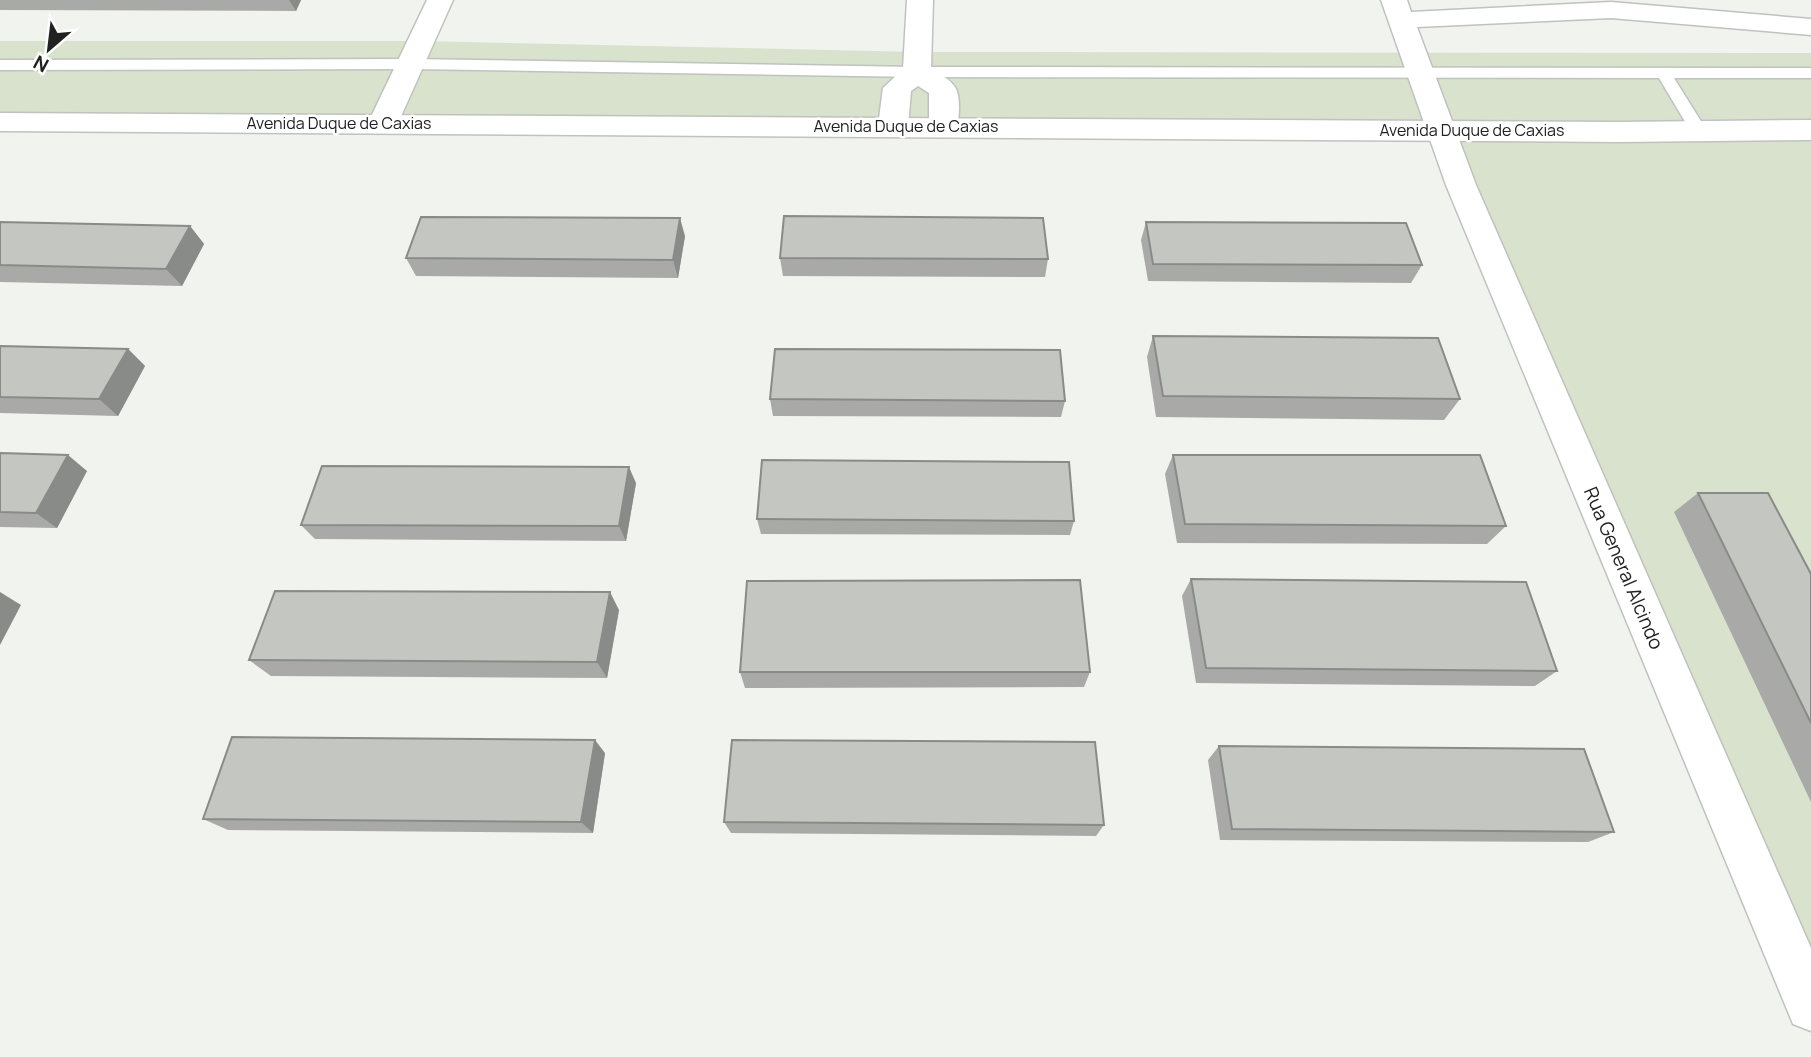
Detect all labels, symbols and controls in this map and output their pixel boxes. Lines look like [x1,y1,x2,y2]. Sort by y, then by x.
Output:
north arrow [14,14,84,84]
text: N [29,49,53,79]
street label: Avenida Duque de Caxias [247,112,431,134]
street label: Avenida Duque de Caxias [814,115,998,137]
street label: Avenida Duque de Caxias [1380,119,1564,141]
street label: Rua General Alcindo [1578,483,1670,653]

